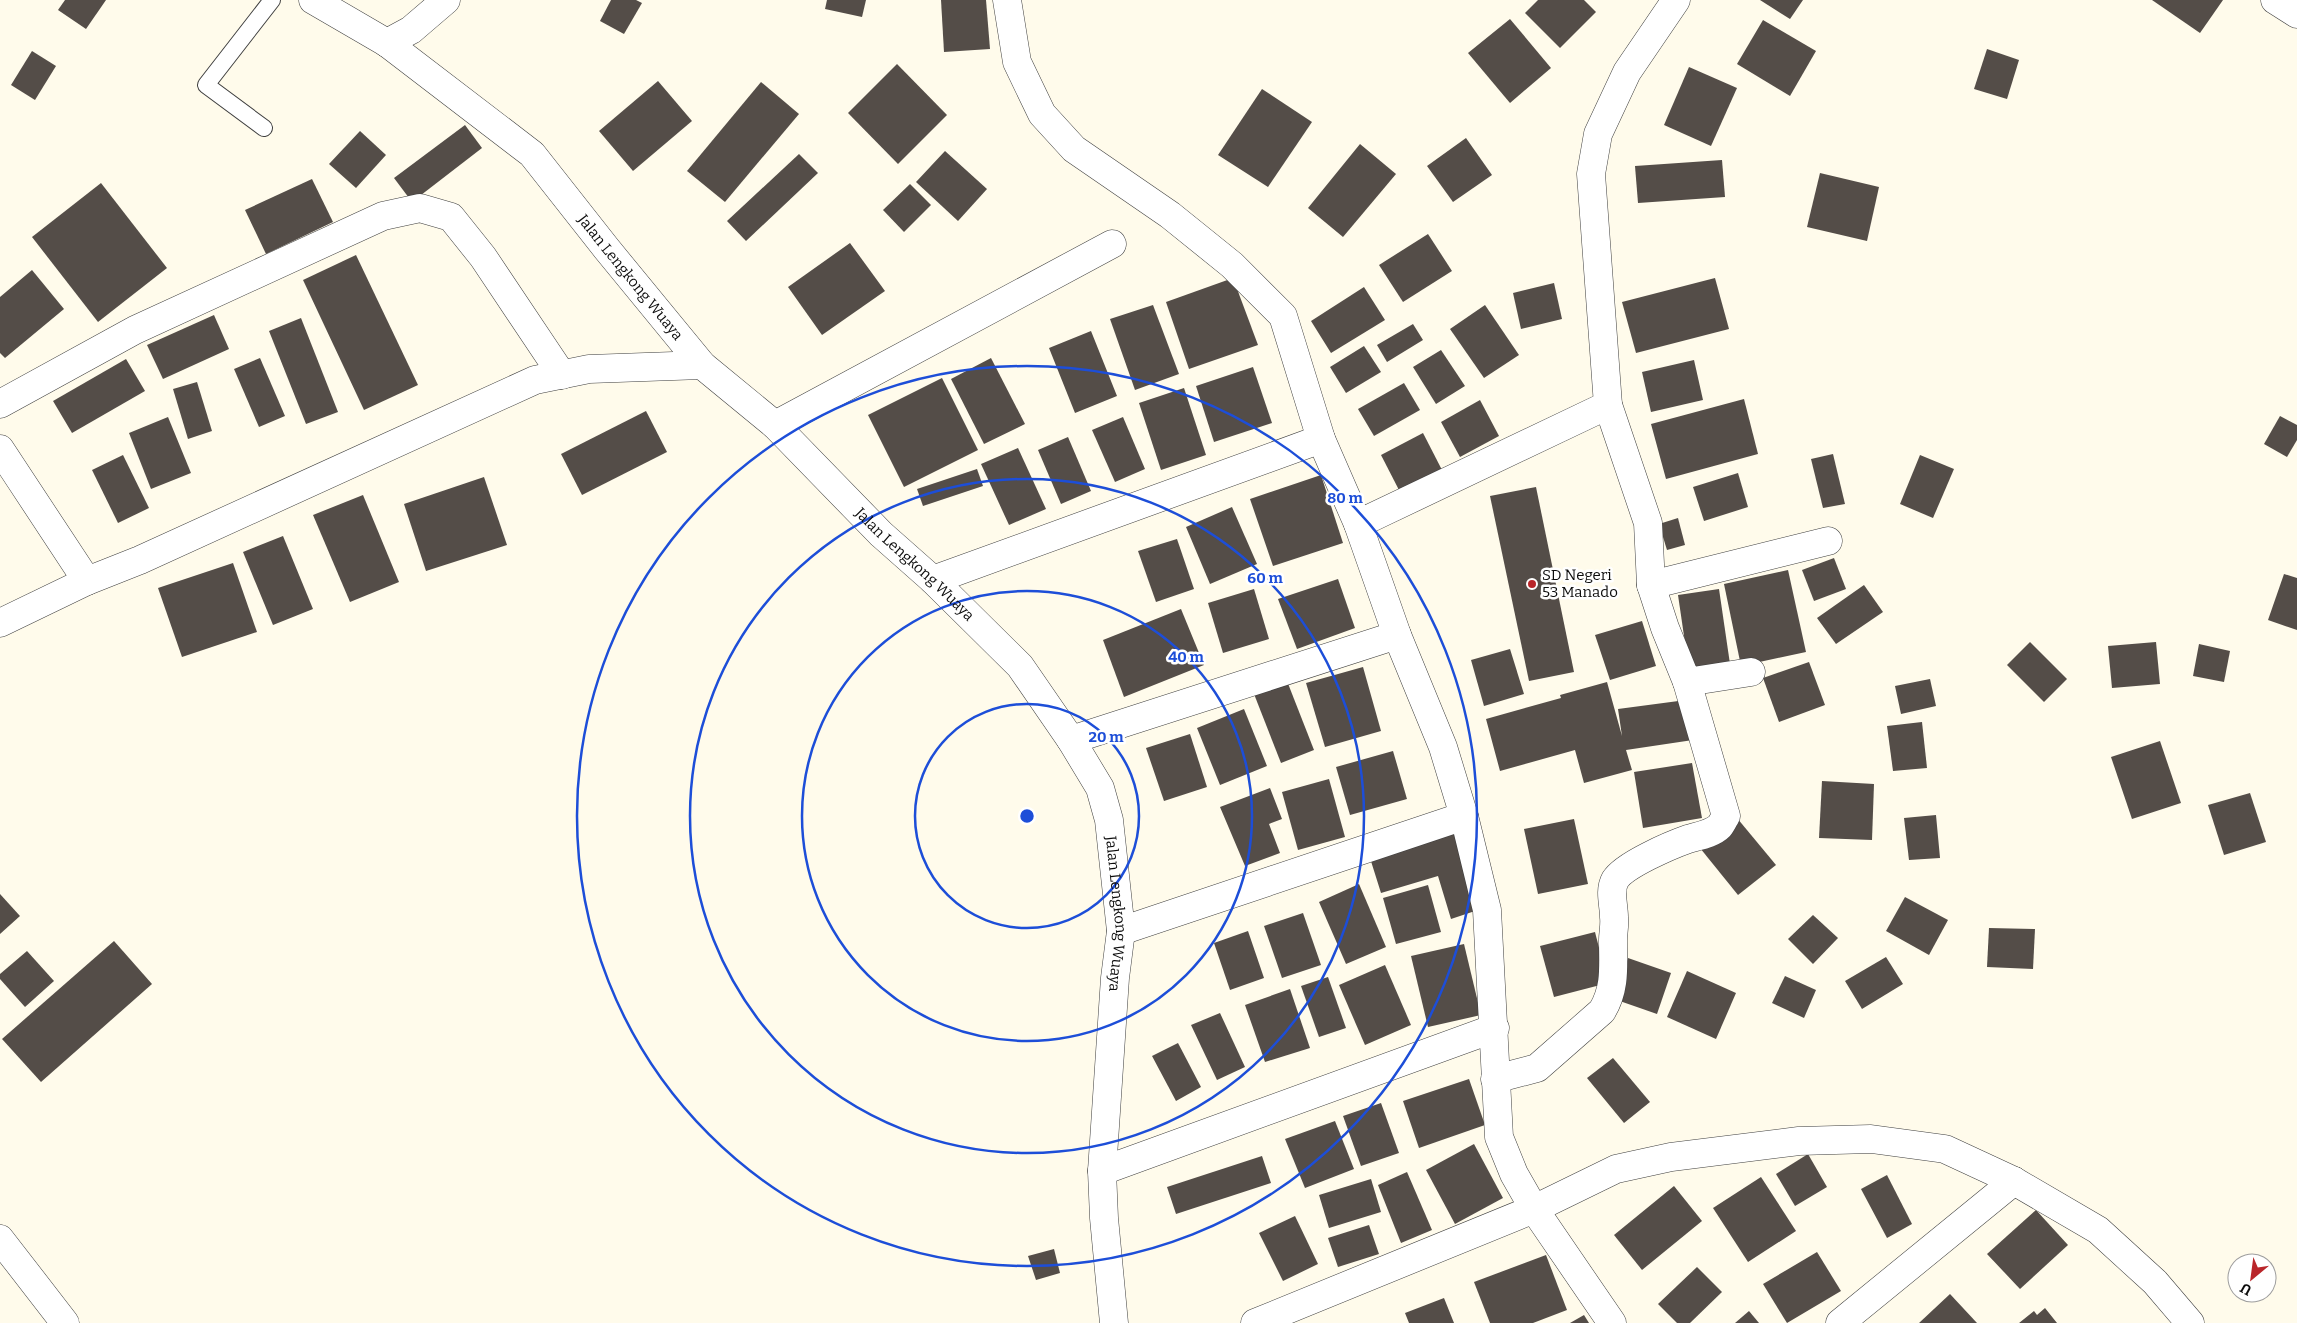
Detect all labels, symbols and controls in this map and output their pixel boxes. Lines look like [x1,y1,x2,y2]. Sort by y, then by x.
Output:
street label: Jalan Lengkong Wuaya [573,210,687,344]
text: 80 m [1327,489,1363,507]
street label: Jalan Lengkong Wuaya [851,503,978,625]
place label: SD Negeri 53 Manado [1542,566,1618,601]
text: 60 m [1247,569,1283,587]
marker: SD Negeri 53 Manado [1526,578,1538,590]
text: 40 m [1168,648,1205,666]
text: 20 m [1089,728,1124,746]
centre of rings [1018,807,1036,825]
street label: Jalan Lengkong Wuaya [1102,834,1130,992]
north arrow [2227,1253,2277,1303]
text: U [2237,1279,2255,1299]

